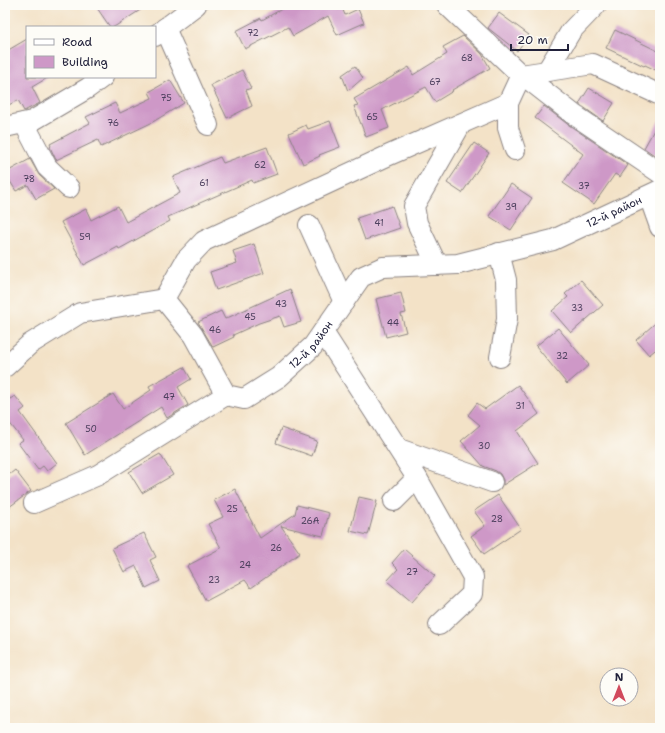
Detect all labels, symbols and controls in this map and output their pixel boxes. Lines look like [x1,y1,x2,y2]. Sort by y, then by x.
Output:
legend [26,26,156,78]
scale bar [511,26,568,52]
house number: 72 [247,27,259,39]
text: 20 m [517,32,548,48]
text: Road [62,34,93,50]
house number: 68 [461,52,473,64]
text: Building [62,54,108,70]
house number: 67 [429,76,441,88]
house number: 75 [160,92,172,104]
house number: 65 [366,111,378,123]
house number: 76 [107,117,119,129]
house number: 62 [254,159,266,171]
house number: 78 [23,173,35,185]
house number: 61 [199,177,209,189]
house number: 37 [578,180,590,192]
street label: 12-й район [584,193,644,231]
house number: 39 [505,201,517,213]
house number: 41 [374,217,384,229]
house number: 59 [79,231,91,243]
house number: 43 [275,298,287,310]
house number: 33 [571,302,583,314]
house number: 45 [244,311,256,323]
house number: 44 [387,317,399,329]
street label: 12-й район [286,318,336,372]
house number: 46 [209,324,221,336]
house number: 32 [556,350,568,362]
house number: 47 [163,391,175,403]
house number: 31 [515,400,525,412]
house number: 50 [85,423,97,435]
house number: 30 [478,440,490,452]
house number: 25 [226,503,238,515]
house number: 28 [491,513,503,525]
house number: 26А [301,515,320,527]
house number: 26 [270,542,282,554]
house number: 24 [239,559,251,571]
house number: 27 [406,566,418,578]
house number: 23 [208,574,220,586]
north arrow [599,667,639,707]
text: N [615,670,624,685]

